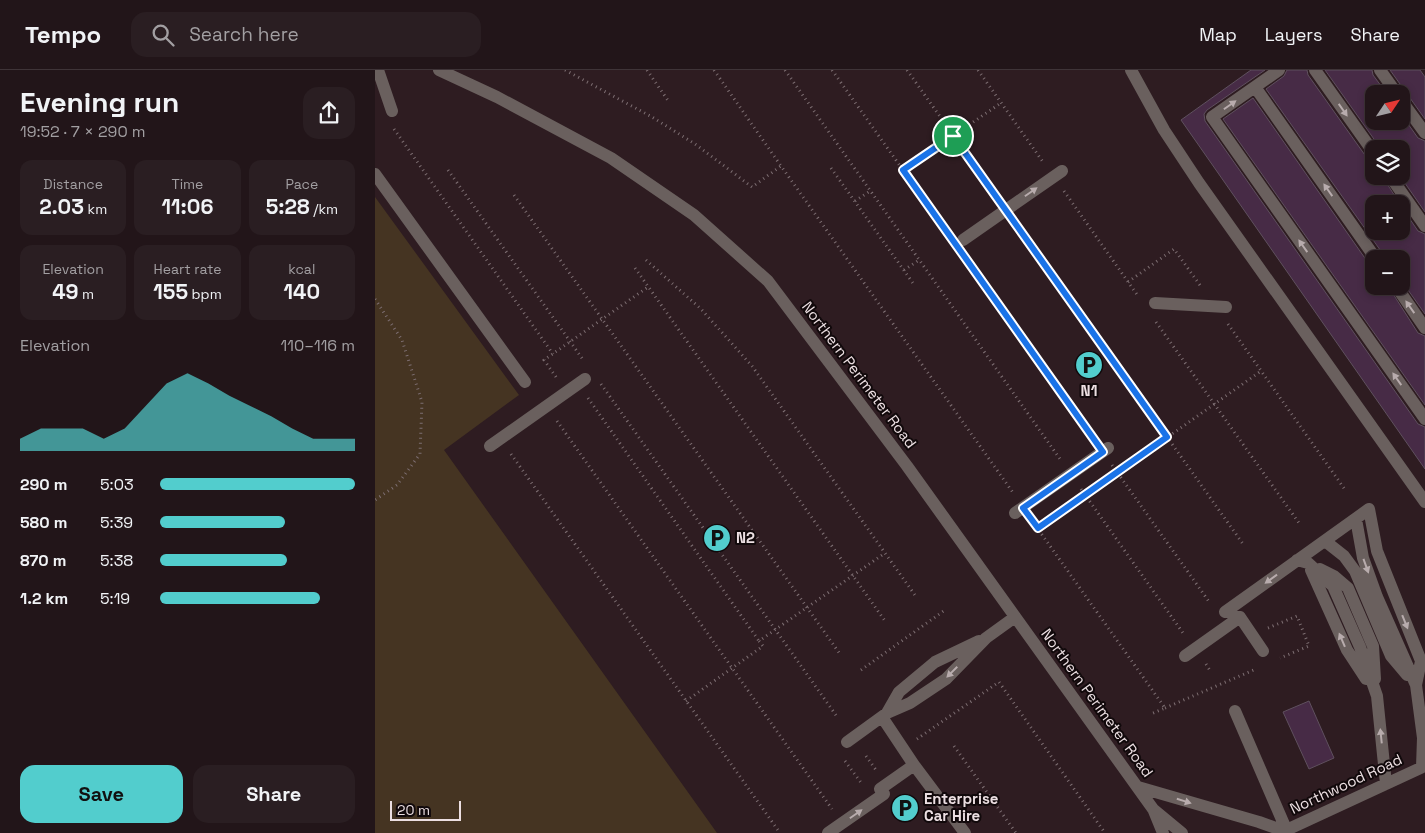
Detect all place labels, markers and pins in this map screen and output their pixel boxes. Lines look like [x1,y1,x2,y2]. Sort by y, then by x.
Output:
pin [932,115,974,157]
parking icon: N1 [1074,350,1104,380]
place label: N1 [1081,381,1097,400]
parking icon: N2 [702,523,732,553]
place label: N2 [736,528,755,547]
place label: Enterprise Car Hire [924,789,999,825]
parking icon: Enterprise Car Hire [890,793,920,823]

